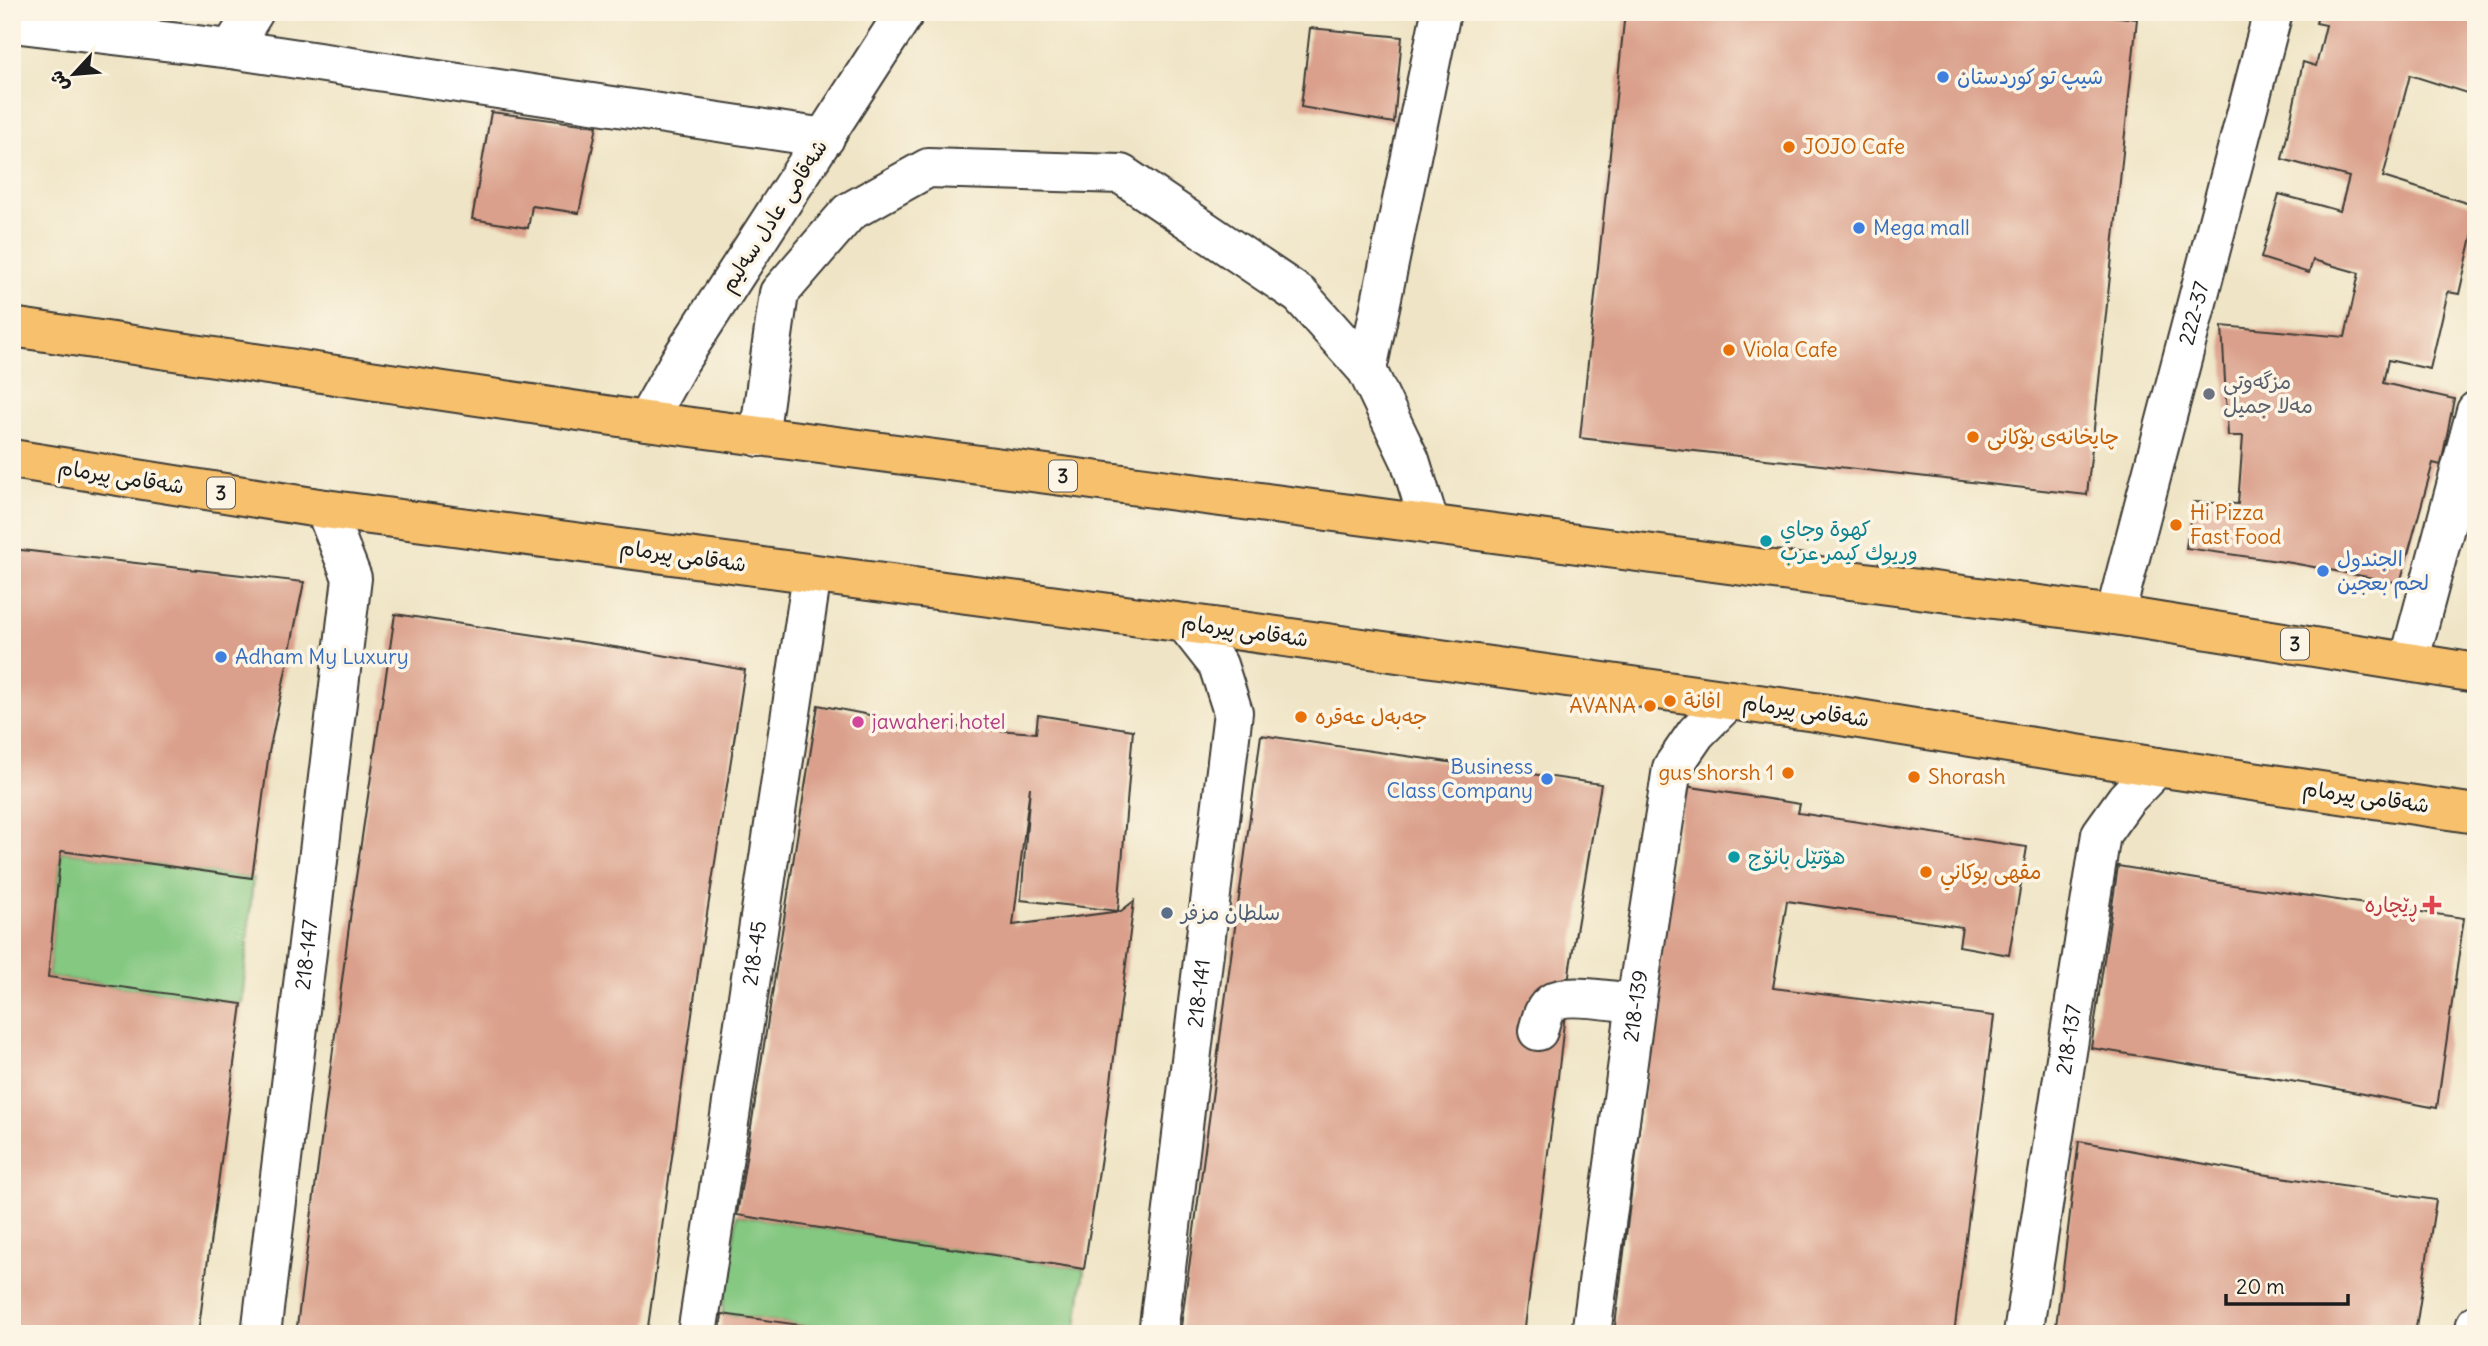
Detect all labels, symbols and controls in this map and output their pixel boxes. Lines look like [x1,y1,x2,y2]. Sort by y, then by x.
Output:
north arrow [38,38,108,108]
place label: شيپ تو كوردستان [1957,63,2103,91]
text: ش [43,67,74,96]
marker: شيپ تو كوردستان [1935,69,1951,85]
place label: JOJO Cafe [1803,133,1905,160]
street label: شەقامی عادل سەلیم [714,134,836,299]
marker: JOJO Cafe [1781,139,1797,155]
place label: Mega mall [1873,214,1970,241]
marker: Mega mall [1851,220,1867,236]
street label: 222-37 [2172,278,2215,348]
place label: Viola Cafe [1743,336,1838,363]
marker: Viola Cafe [1721,342,1737,358]
place label: مزگەوتی مەلا جمیل [2223,368,2313,419]
marker: مزگەوتی مەلا جمیل [2201,386,2217,402]
place label: چایخانەی بۆکانی [1987,423,2119,451]
marker: چایخانەی بۆکانی [1965,429,1981,445]
street label: شەقامی پیرمام [56,453,186,503]
road number: 3 [1049,461,1077,491]
road number: 3 [207,478,235,508]
place label: Hi Pizza Fast Food [2190,499,2281,550]
place label: كهوة وجاي وريوك كيمر عرب [1780,515,1918,566]
marker: Hi Pizza Fast Food [2168,517,2184,533]
street label: شەقامی پیرمام [618,533,748,581]
marker: كهوة وجاي وريوك كيمر عرب [1758,533,1774,549]
place label: الجندول لحم بعجين [2337,545,2429,599]
marker: الجندول لحم بعجين [2315,563,2331,579]
street label: شەقامی پیرمام [1180,608,1310,656]
road number: 3 [2281,628,2309,660]
place label: Adham My Luxury [235,643,409,670]
marker: Adham My Luxury [213,649,229,665]
place label: افانة [1684,687,1721,714]
street label: شەقامی پیرمام [1741,688,1871,736]
place label: AVANA [1569,692,1636,719]
marker: افانة [1662,693,1678,709]
marker: AVANA [1642,698,1658,714]
place label: جەبەل عەقرە [1315,703,1428,730]
place label: jawaheri hotel [871,708,1006,735]
marker: جەبەل عەقرە [1293,709,1309,725]
marker: jawaheri hotel [850,714,866,730]
place label: Business Class Company [1387,753,1533,804]
place label: gus shorsh 1 [1658,759,1774,786]
place label: Shorash [1928,763,2006,790]
marker: gus shorsh 1 [1780,765,1796,781]
marker: Shorash [1906,769,1922,785]
marker: Business Class Company [1539,771,1555,787]
street label: شەقامی پیرمام [2301,774,2431,822]
place label: هۆتێل بانۆج [1748,843,1846,871]
marker: هۆتێل بانۆج [1726,849,1742,865]
place label: مقهى بوكاني [1940,858,2041,891]
marker: مقهى بوكاني [1918,864,1934,880]
place label: ڕێچارە [2364,891,2418,922]
marker: ڕێچارە [2424,897,2440,913]
place label: سلطان مزفر [1179,899,1280,926]
marker: سلطان مزفر [1159,905,1175,921]
street label: 218-147 [289,918,324,991]
street label: 218-45 [736,919,772,988]
street label: 218-141 [1181,958,1216,1029]
street label: 218-139 [1617,968,1654,1044]
street label: 218-137 [2050,1003,2087,1076]
scale bar [2226,1262,2348,1306]
text: 20 m [2236,1273,2285,1300]

